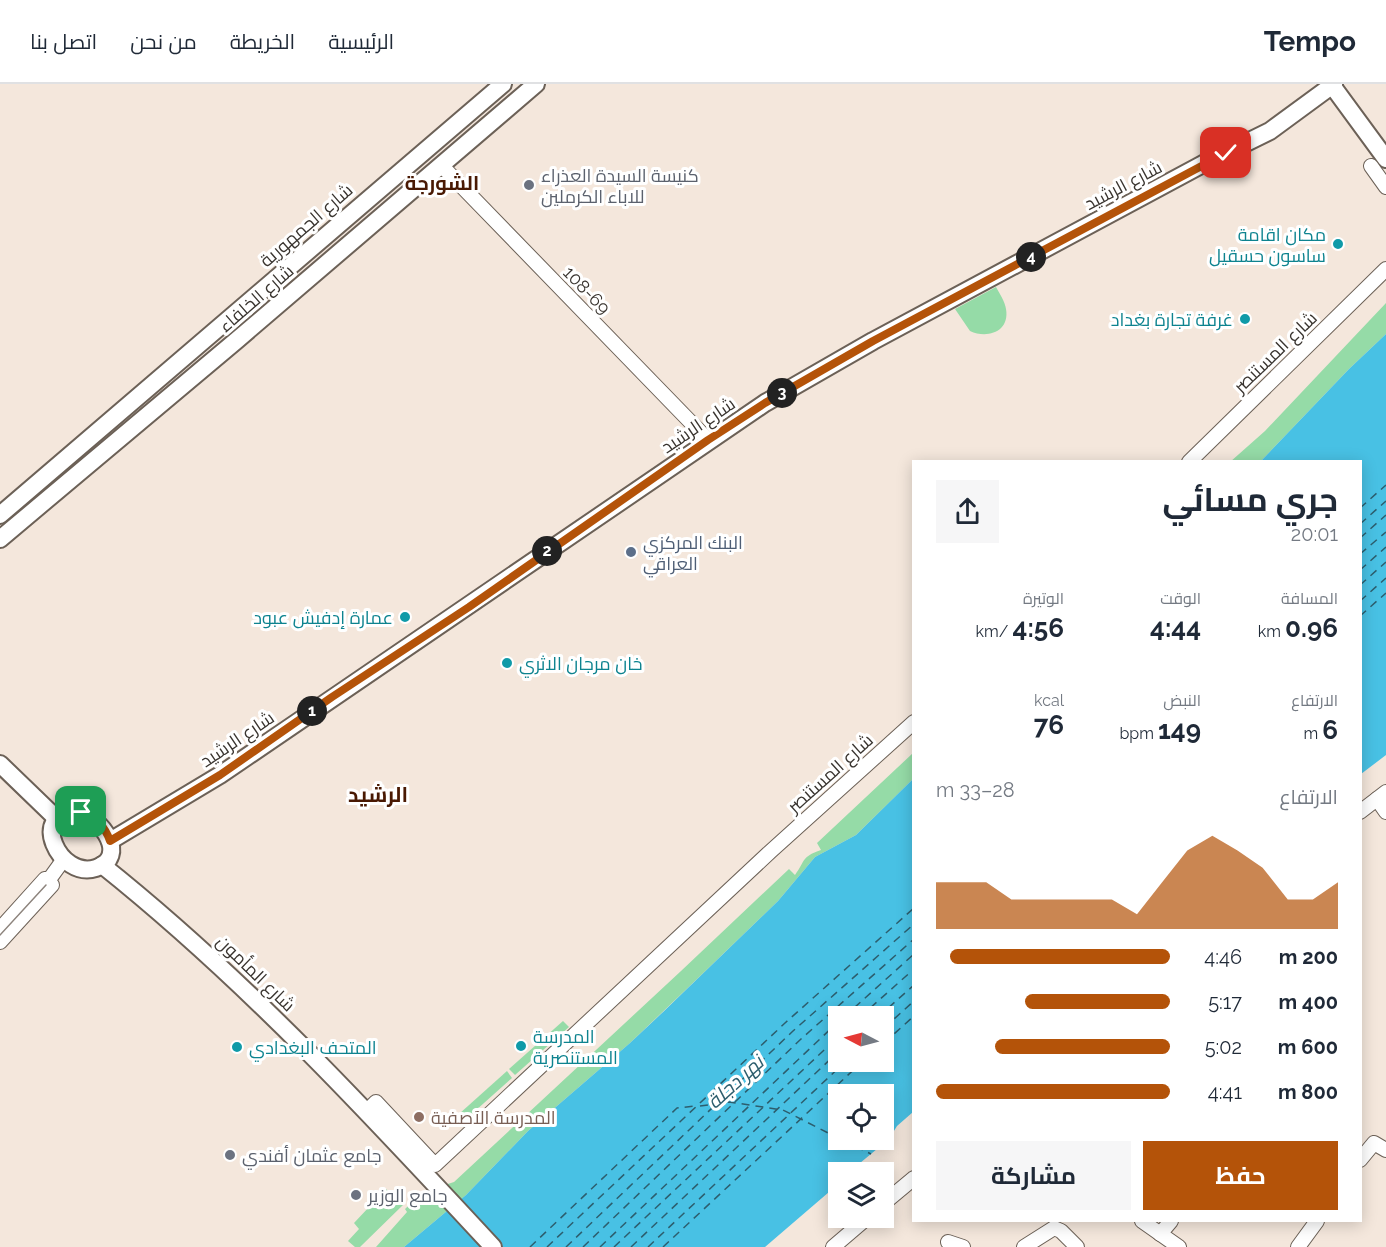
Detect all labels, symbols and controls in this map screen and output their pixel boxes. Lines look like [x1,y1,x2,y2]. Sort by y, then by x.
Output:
text: Tempo [1264,25,1356,58]
text: اتصل بنا [30,29,97,54]
text: من نحن [130,29,197,54]
text: الخريطة [230,29,295,54]
text: الرئيسية [328,29,394,54]
pin [1200,127,1251,178]
icon: check [1209,136,1242,169]
street label: شارع الرشيد [1081,156,1166,216]
place label: كنيسة السيدة العذراء للاباء الكرملين [541,165,699,208]
district label: الشورجة [405,171,479,195]
marker: كنيسة السيدة العذراء للاباء الكرملين [522,178,536,192]
street label: شارع الجمهورية [255,179,358,272]
place label: مكان اقامة ساسون حسقيل [1209,224,1326,267]
marker: مكان اقامة ساسون حسقيل [1331,237,1345,251]
pin: 4 [1016,242,1046,272]
text: 4 [1026,247,1036,266]
street label: شارع الخلفاء [214,260,299,338]
street label: 108-69 [559,262,615,318]
street label: شارع المستنصر [1228,307,1322,399]
place label: غرفة تجارة بغداد [1111,309,1233,331]
marker: غرفة تجارة بغداد [1238,312,1252,326]
pin: 3 [767,378,797,408]
text: 3 [778,383,786,402]
street label: شارع الرشيد [657,393,740,459]
button: share [936,480,999,543]
text: جري مسائي [1163,480,1338,519]
text: 20:01 [1291,522,1338,546]
place label: البنك المركزي العراقي [643,532,743,578]
pin: 2 [532,536,562,566]
text: 2 [542,541,552,560]
marker: البنك المركزي العراقي [624,545,638,559]
text: الوتيرة [1023,589,1064,608]
text: الوقت [1160,589,1201,608]
text: المسافة [1281,589,1338,608]
place label: عمارة إدفيش عبود [253,607,393,629]
marker: عمارة إدفيش عبود [398,610,412,624]
text: 4:56 [1013,613,1064,643]
text: 4:44 [1150,613,1201,643]
text: 0.96 [1285,613,1338,643]
text: /km [976,622,1013,641]
text: km [1258,622,1285,641]
place label: خان مرجان الاثري [519,653,642,678]
marker: خان مرجان الاثري [500,656,514,670]
text: kcal [1034,691,1064,710]
text: النبض [1163,691,1201,710]
text: الارتفاع [1291,691,1338,710]
pin: 1 [297,696,327,726]
text: 1 [308,701,316,720]
street label: شارع الرشيد [196,707,279,773]
text: 76 [1034,710,1064,740]
text: 149 [1158,715,1201,745]
text: 6 [1322,715,1338,745]
text: bpm [1119,724,1158,743]
text: m [1303,724,1322,743]
street label: شارع المستنصر [782,729,878,819]
text: 28–33 m [936,778,1015,802]
district label: الرشيد [348,782,408,807]
text: الارتفاع [1279,785,1338,809]
pin [55,786,106,837]
icon: arrive [64,795,97,828]
street label: شارع المأمون [211,930,299,1017]
text: 4:46 [1204,945,1242,969]
text: 200 m [1279,945,1338,969]
text: 5:17 [1208,990,1242,1014]
text: 400 m [1279,990,1338,1014]
north arrow [828,1006,894,1072]
map controls [828,1006,894,1228]
place label: المدرسة المستنصرية [533,1026,618,1069]
text: 5:02 [1205,1035,1242,1059]
text: 600 m [1278,1035,1338,1059]
place label: المتحف البغدادي [249,1037,377,1062]
marker: المدرسة المستنصرية [514,1039,528,1053]
marker: المتحف البغدادي [230,1040,244,1054]
water label: نهر دجلة [702,1049,770,1114]
text: 4:41 [1208,1080,1242,1104]
text: 800 m [1278,1080,1338,1104]
button: locate [828,1084,894,1150]
place label: المدرسة الآصفية [431,1107,556,1129]
marker: المدرسة الآصفية [412,1110,426,1124]
button: مشاركة [936,1141,1131,1210]
button: حفظ [1143,1141,1338,1210]
place label: جامع عثمان أفندي [242,1145,382,1170]
marker: جامع عثمان أفندي [223,1148,237,1162]
button: layers [828,1162,894,1228]
place label: جامع الوزير [367,1185,447,1208]
marker: جامع الوزير [349,1188,363,1202]

